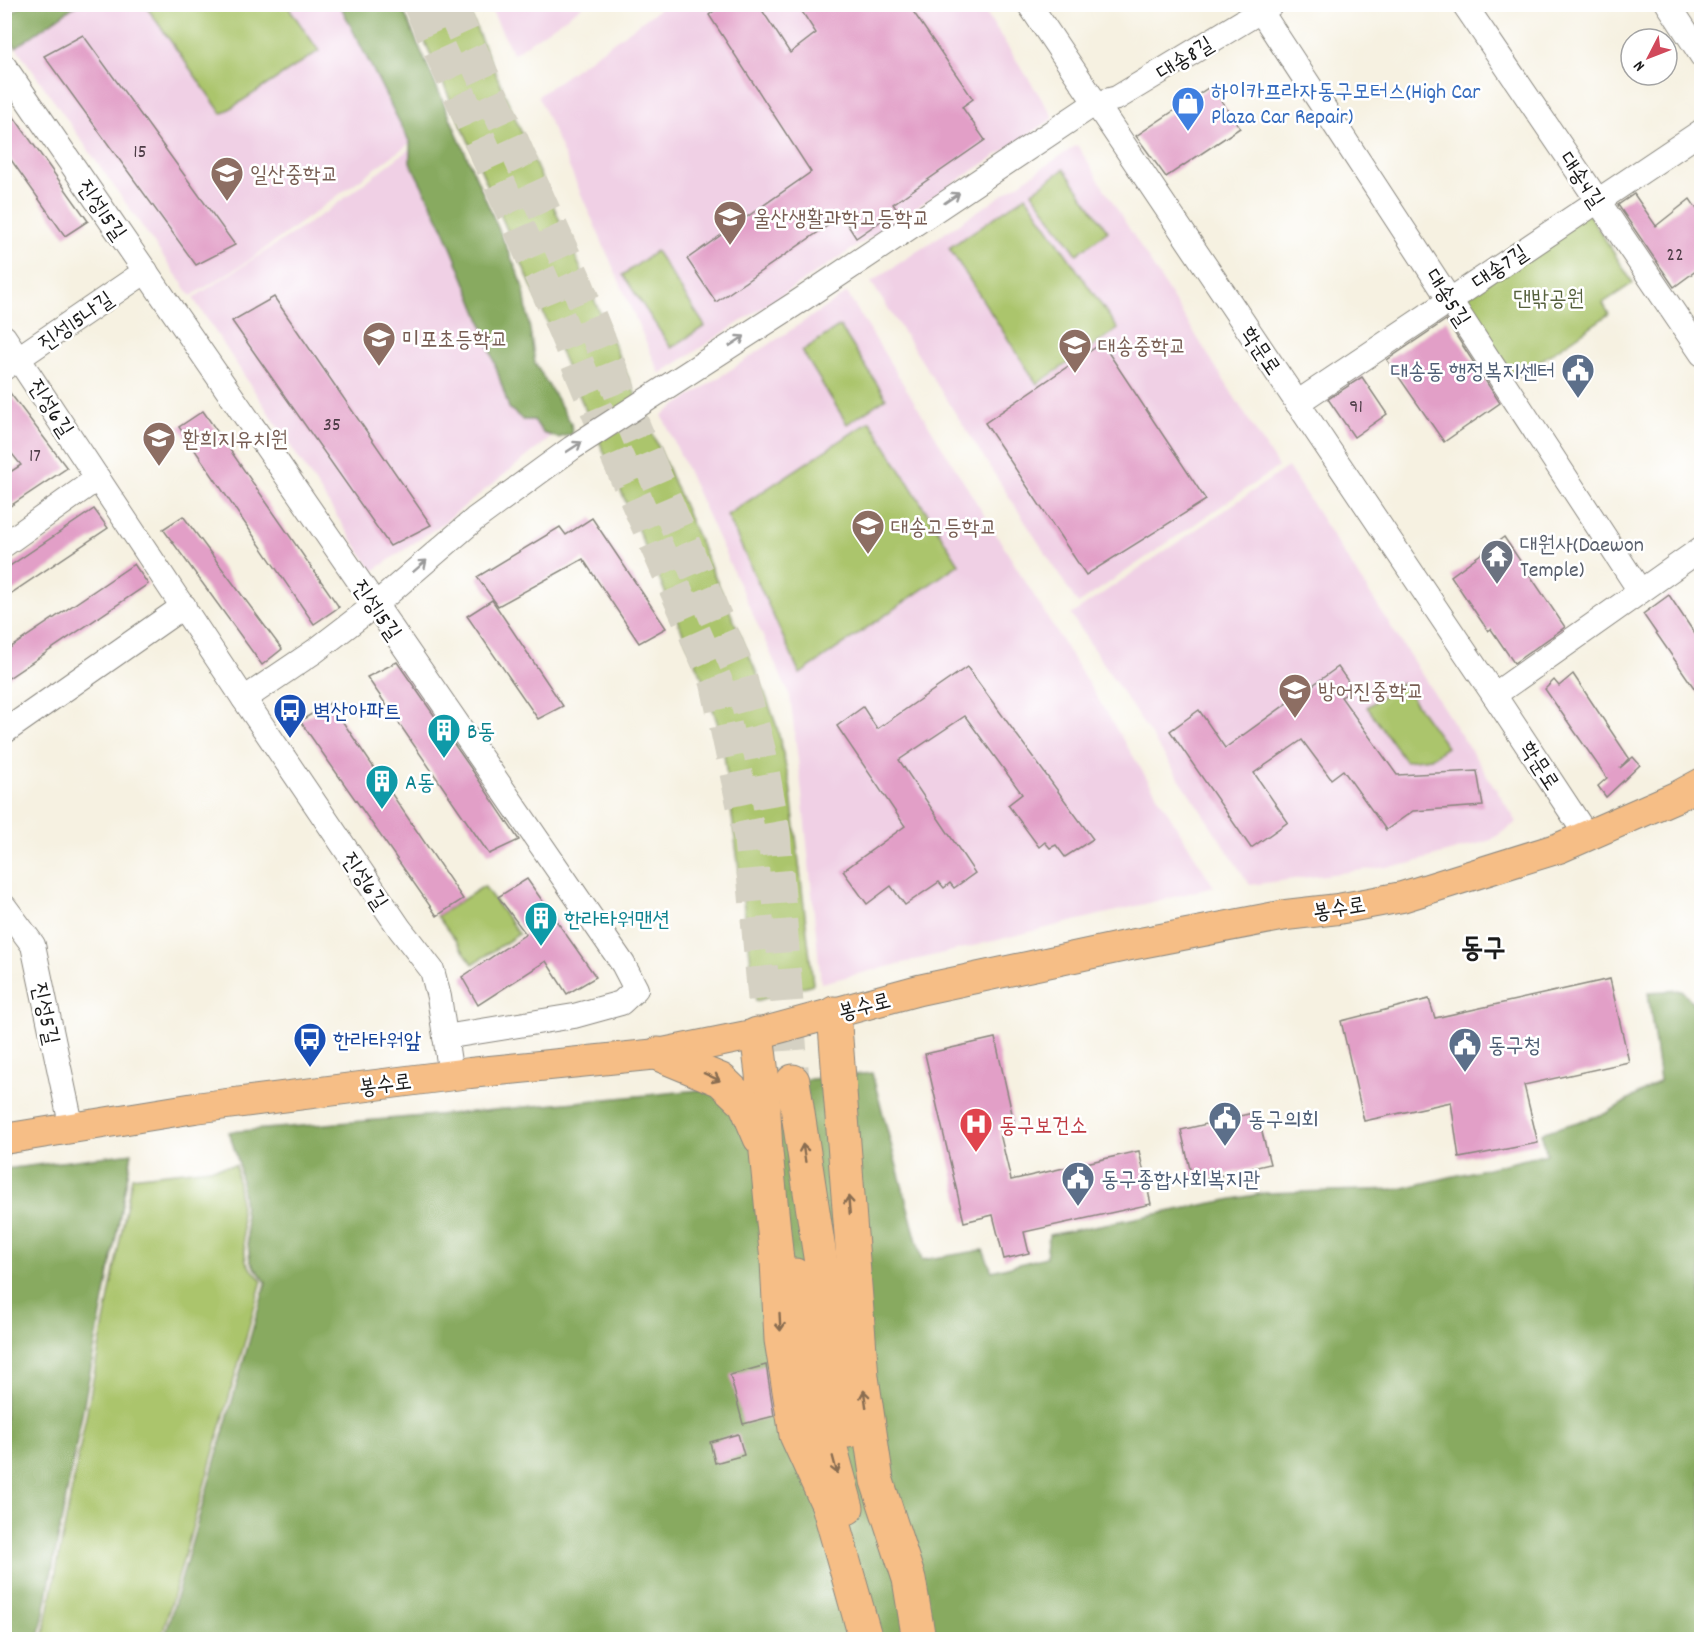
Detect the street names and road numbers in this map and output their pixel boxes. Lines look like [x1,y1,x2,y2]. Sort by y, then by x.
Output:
street label: 대송8길 [1151,30,1221,90]
street label: 대송4길 [1550,146,1611,216]
street label: 진성15길 [68,174,133,248]
street label: 대송7길 [1467,239,1535,299]
street label: 대송5길 [1416,264,1476,334]
street label: 진성15나길 [33,285,121,360]
street label: 학문로 [1231,321,1287,383]
street label: 진성6길 [19,374,80,444]
street label: 진성15길 [343,574,408,648]
street label: 학문로 [1511,736,1566,798]
street label: 진성6길 [332,847,394,917]
street label: 봉수로 [1311,891,1368,930]
street label: 진성5길 [22,980,65,1048]
street label: 봉수로 [835,987,895,1030]
street label: 봉수로 [357,1068,414,1105]

